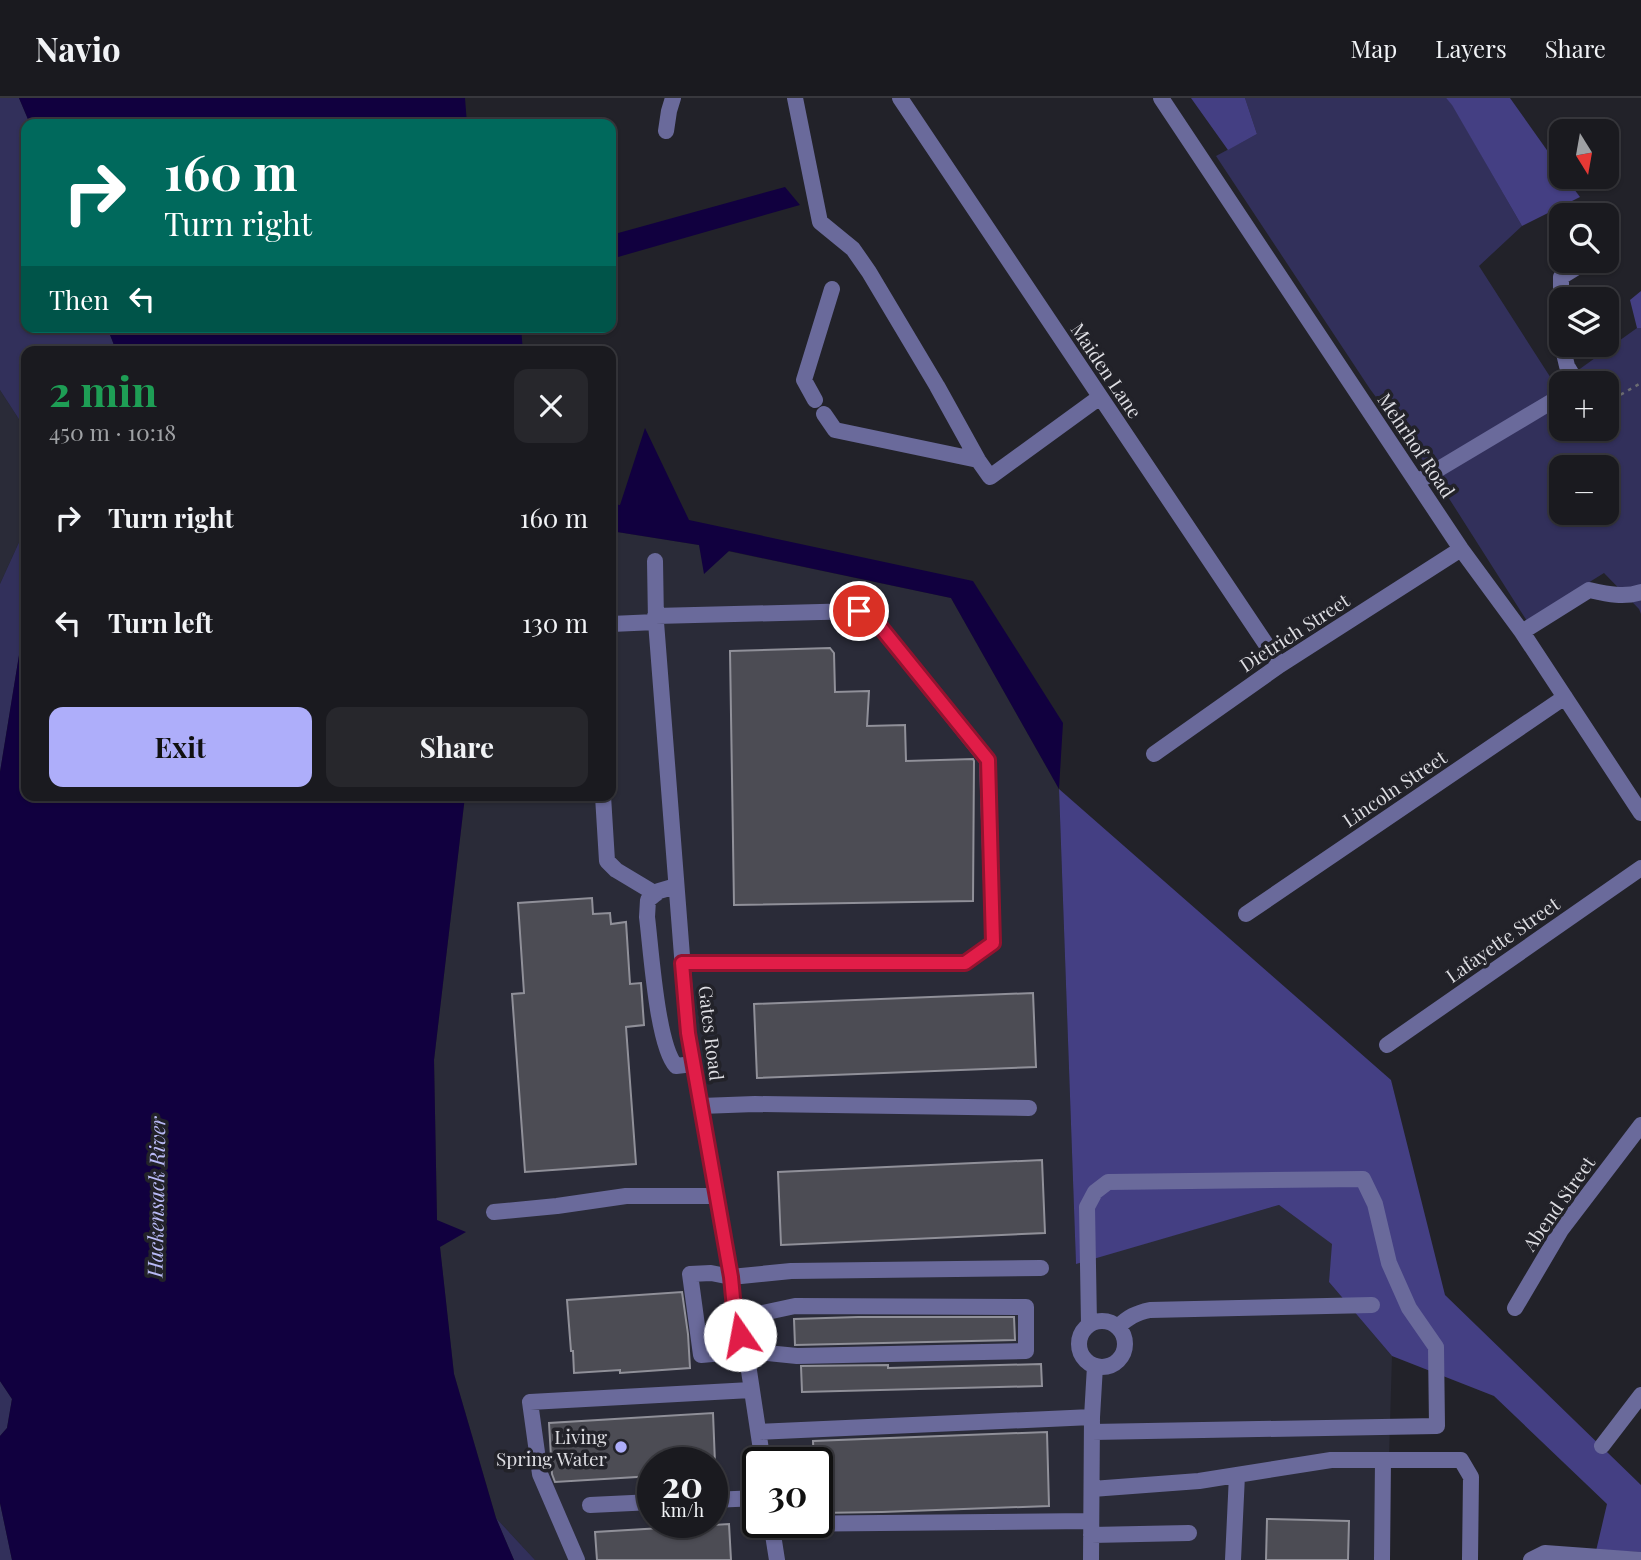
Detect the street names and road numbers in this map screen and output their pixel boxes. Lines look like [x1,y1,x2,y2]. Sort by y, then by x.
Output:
street label: Maiden Lane [1066,317,1148,423]
street label: Mehrhof Road [1372,388,1462,502]
street label: Dietrich Street [1234,587,1354,677]
street label: Lincoln Street [1337,744,1451,832]
street label: Lafayette Street [1440,890,1564,988]
street label: Gates Road [693,984,731,1082]
street label: Abend Street [1515,1150,1600,1257]

